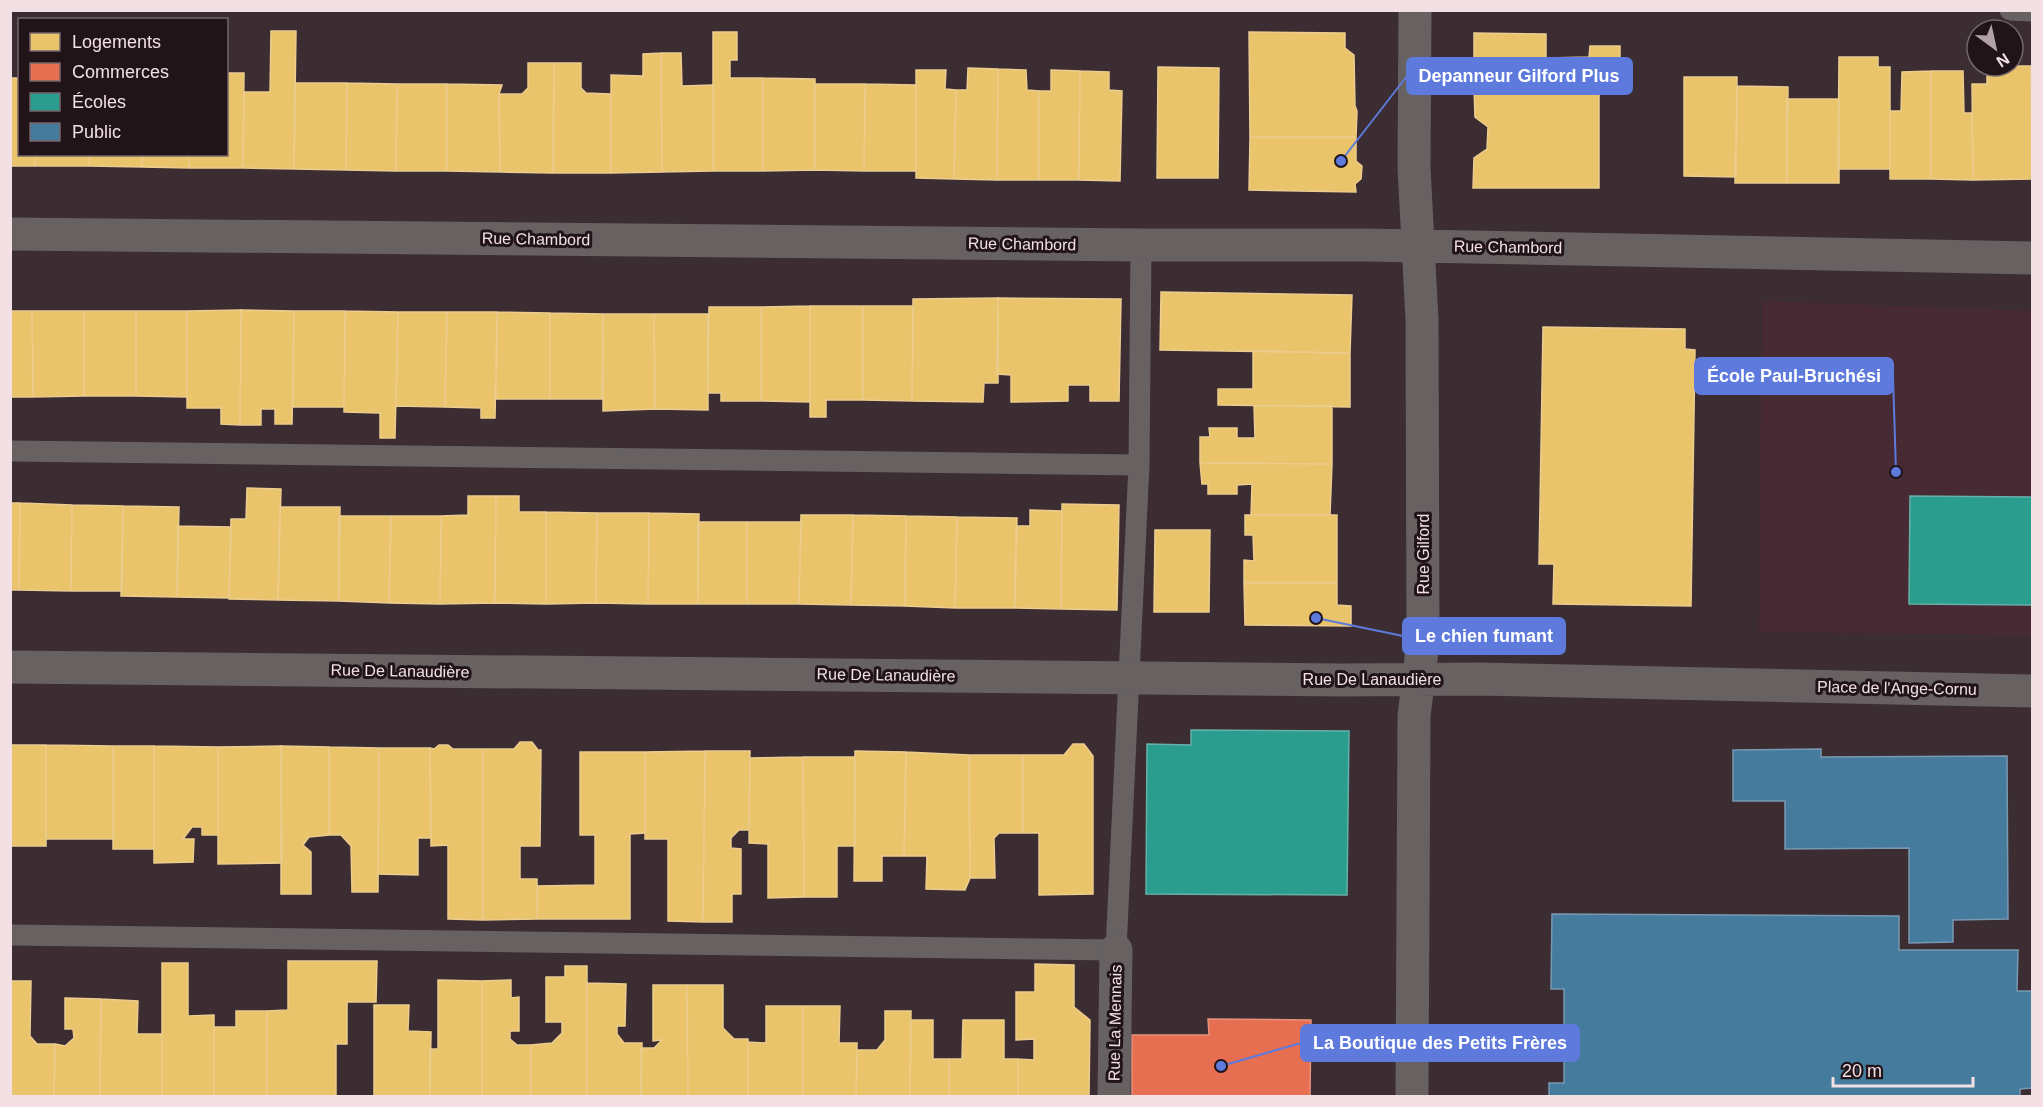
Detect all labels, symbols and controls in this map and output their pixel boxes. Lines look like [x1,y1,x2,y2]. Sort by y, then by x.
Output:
legend [18,18,228,156]
north arrow [1965,18,2025,78]
text: Logements [72,32,161,52]
text: N [1993,50,2012,70]
callout: Depanneur Gilford Plus [1407,58,1632,94]
text: Commerces [72,62,169,82]
text: Depanneur Gilford Plus [1418,66,1620,86]
text: Écoles [72,92,126,112]
text: Public [72,122,121,142]
street label: Rue Chambord [482,230,590,248]
street label: Rue Chambord [968,235,1076,253]
street label: Rue Chambord [1454,238,1562,256]
callout: École Paul-Bruchési [1695,358,1893,394]
text: École Paul-Bruchési [1707,365,1881,386]
street label: Rue Gilford [1415,514,1432,594]
callout: Le chien fumant [1403,618,1565,654]
text: Le chien fumant [1415,626,1553,646]
street label: Rue De Lanaudière [330,661,470,681]
street label: Rue De Lanaudière [816,665,956,685]
street label: Rue De Lanaudière [1303,671,1441,688]
street label: Place de l'Ange-Cornu [1817,678,1977,698]
street label: Rue La Mennais [1105,965,1125,1081]
callout: La Boutique des Petits Frères [1301,1025,1579,1061]
text: La Boutique des Petits Frères [1313,1033,1567,1053]
scale bar [1833,1050,1972,1088]
text: 20 m [1842,1061,1882,1081]

